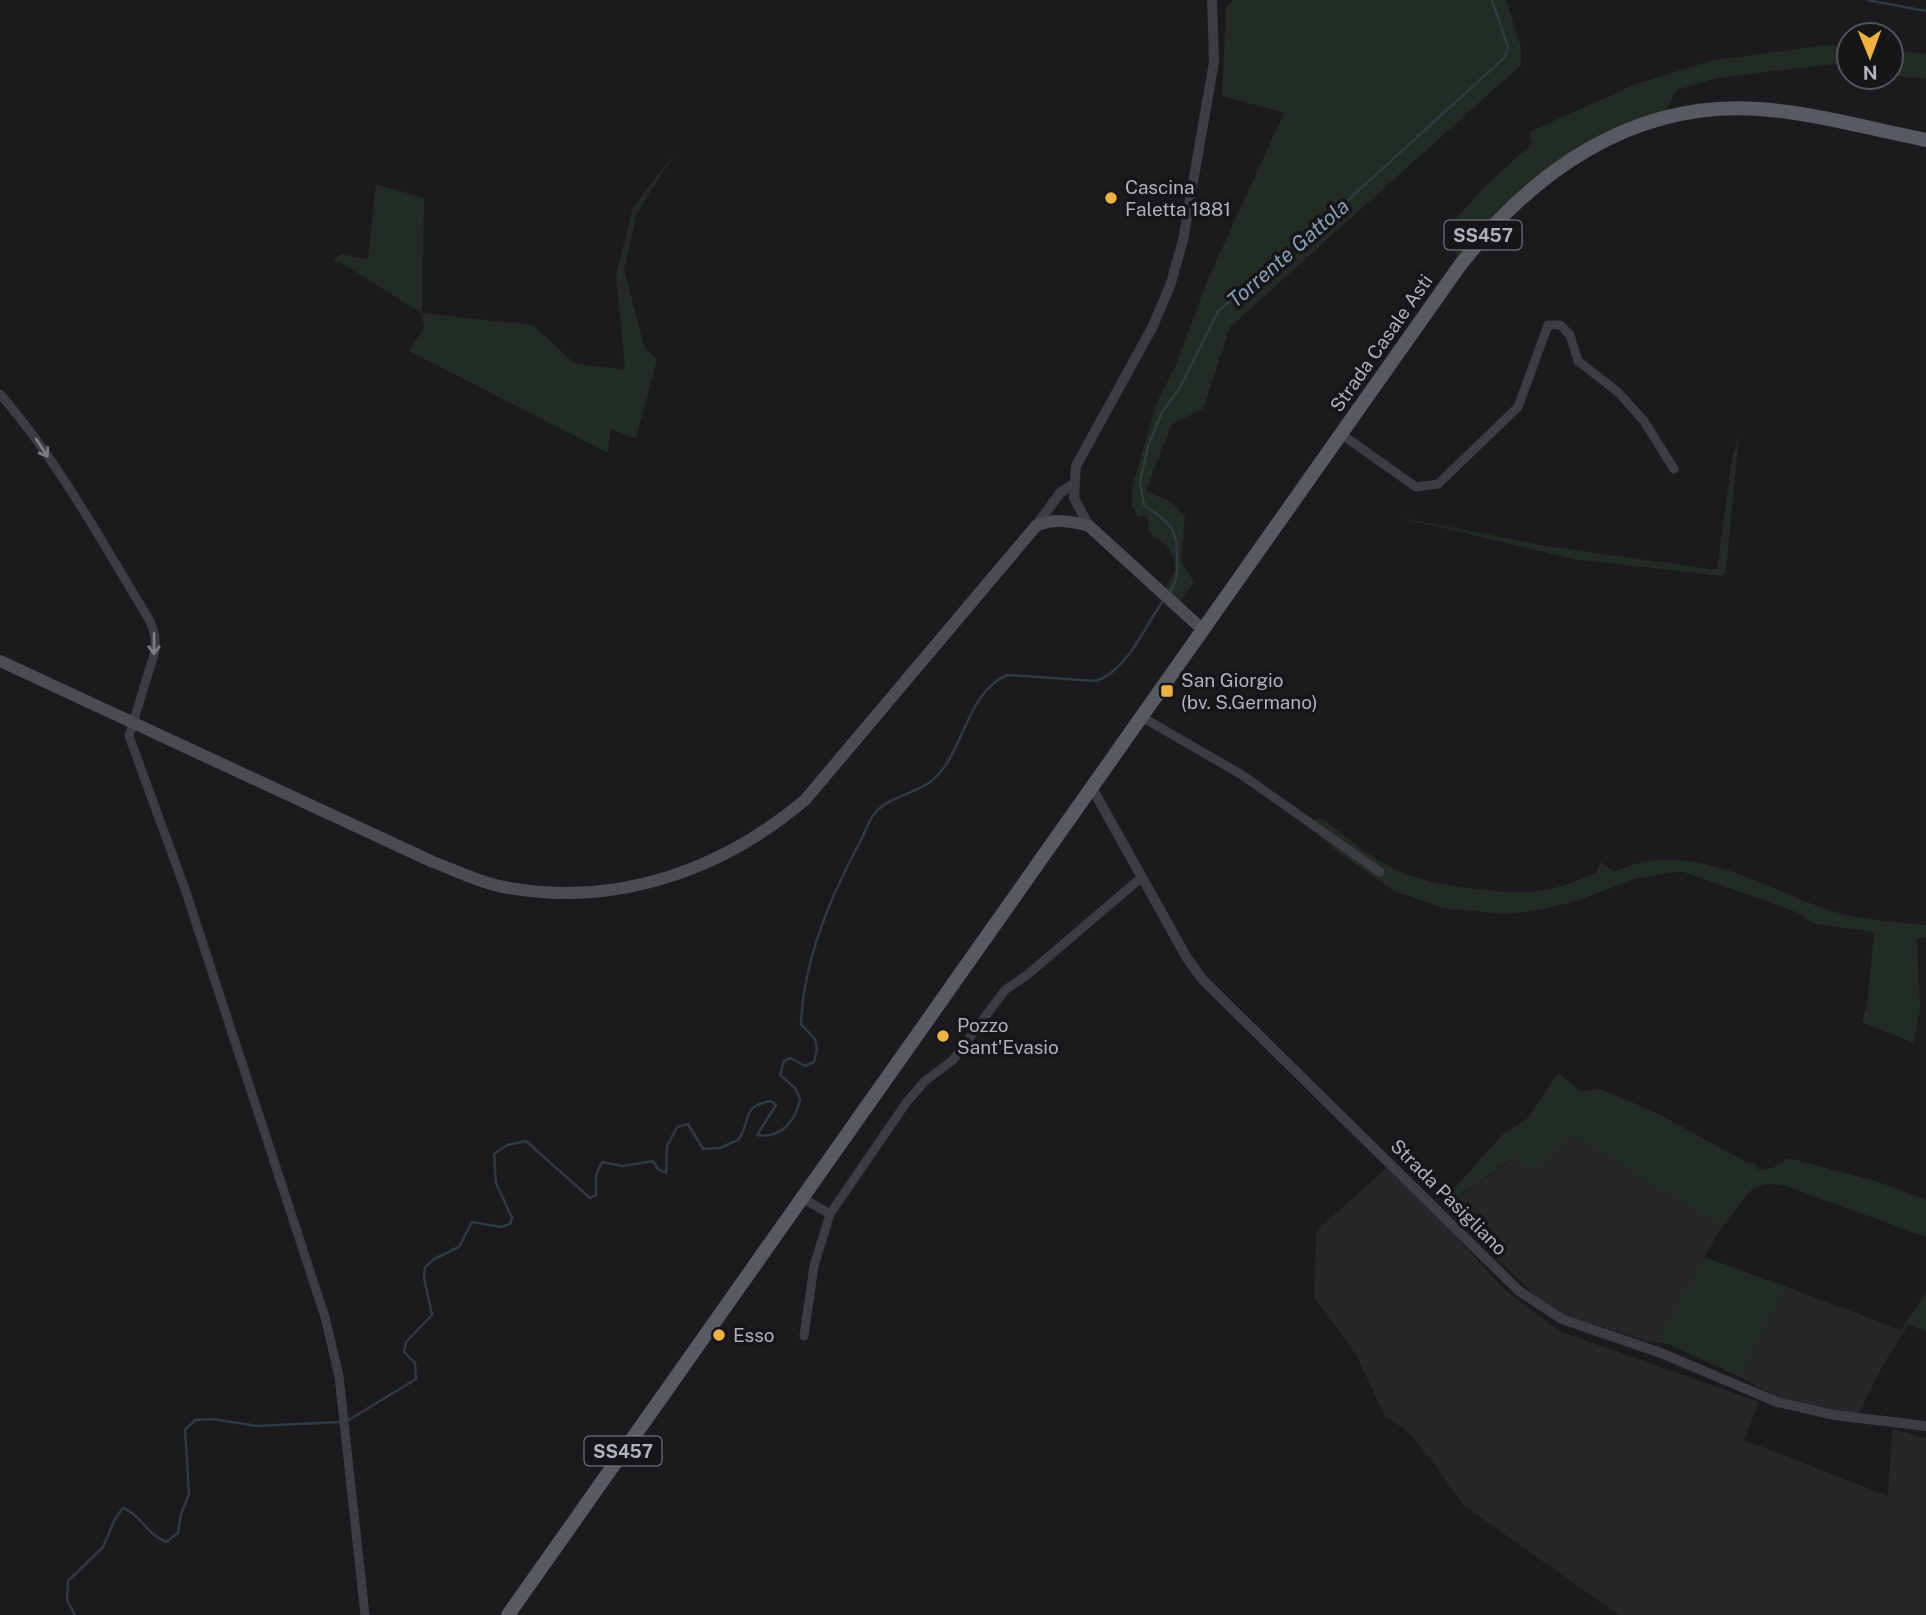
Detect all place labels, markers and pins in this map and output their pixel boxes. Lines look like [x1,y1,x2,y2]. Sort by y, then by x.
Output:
place label: Cascina Faletta 1881 [1125,176,1231,220]
marker: Cascina Faletta 1881 [1103,190,1119,206]
place label: San Giorgio (bv. S.Germano) [1181,669,1318,713]
marker: San Giorgio (bv. S.Germano) [1159,683,1175,699]
place label: Pozzo Sant'Evasio [957,1014,1059,1058]
marker: Pozzo Sant'Evasio [935,1028,951,1044]
place label: Esso [733,1324,775,1346]
marker: Esso [711,1327,727,1343]

